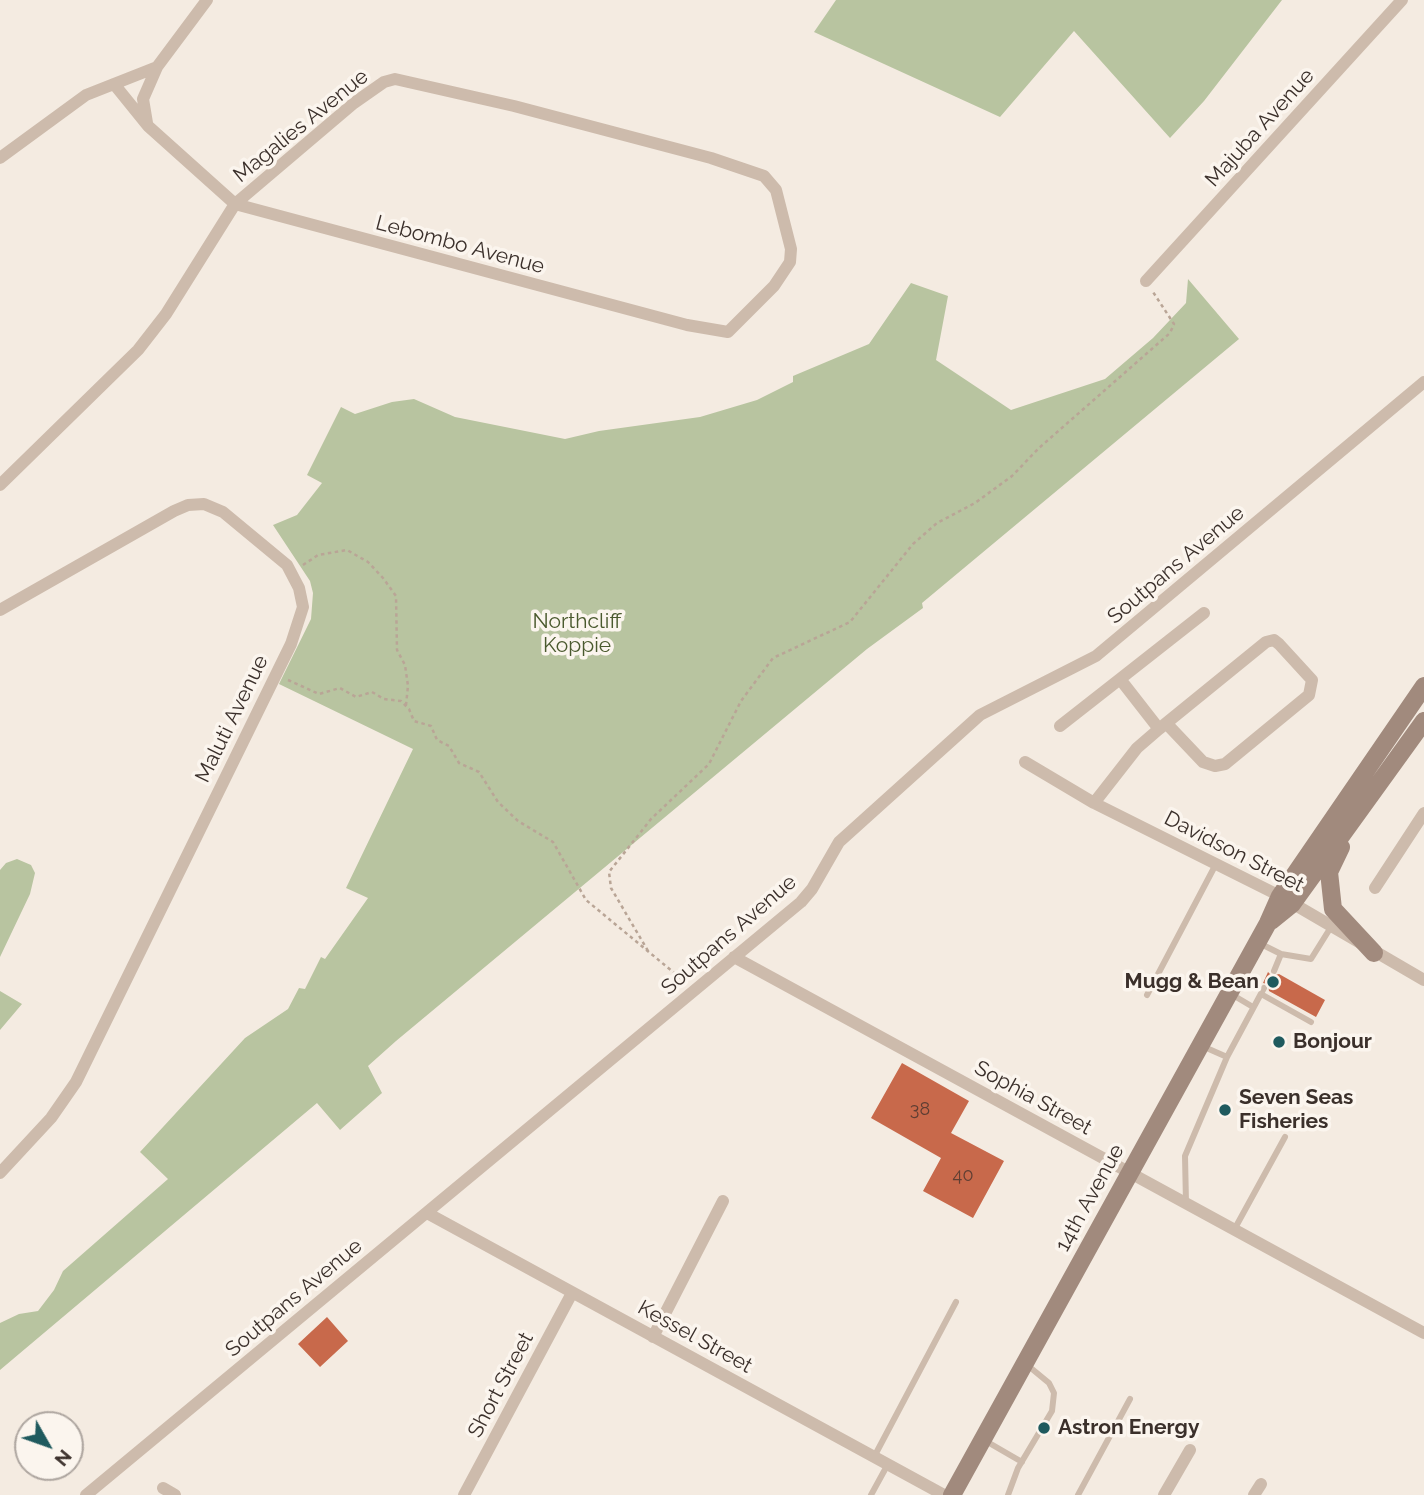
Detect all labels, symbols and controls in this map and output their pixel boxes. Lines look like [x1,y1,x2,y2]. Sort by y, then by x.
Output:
street label: Magalies Avenue [229,64,373,188]
street label: Majuba Avenue [1200,64,1320,192]
street label: Lebombo Avenue [373,210,547,280]
street label: Soutpans Avenue [1103,501,1249,629]
park label: Northcliff Koppie [532,609,622,659]
street label: Maluti Avenue [190,651,274,787]
street label: Davidson Street [1160,806,1308,898]
street label: Soutpans Avenue [656,870,802,1000]
place label: Mugg & Bean [1125,969,1259,995]
marker: Mugg & Bean [1265,974,1281,990]
place label: Bonjour [1293,1029,1372,1055]
marker: Bonjour [1271,1034,1287,1050]
street label: Sophia Street [970,1055,1096,1141]
place label: Seven Seas Fisheries [1239,1085,1353,1135]
house number: 38 [910,1099,930,1121]
marker: Seven Seas Fisheries [1217,1102,1233,1118]
street label: 14th Avenue [1050,1140,1130,1256]
house number: 40 [953,1165,973,1187]
street label: Soutpans Avenue [221,1234,367,1362]
street label: Kessel Street [633,1295,757,1379]
street label: Short Street [463,1328,539,1442]
north arrow [14,1411,84,1481]
place label: Astron Energy [1058,1415,1199,1441]
marker: Astron Energy [1036,1420,1052,1436]
text: N [50,1446,77,1471]

